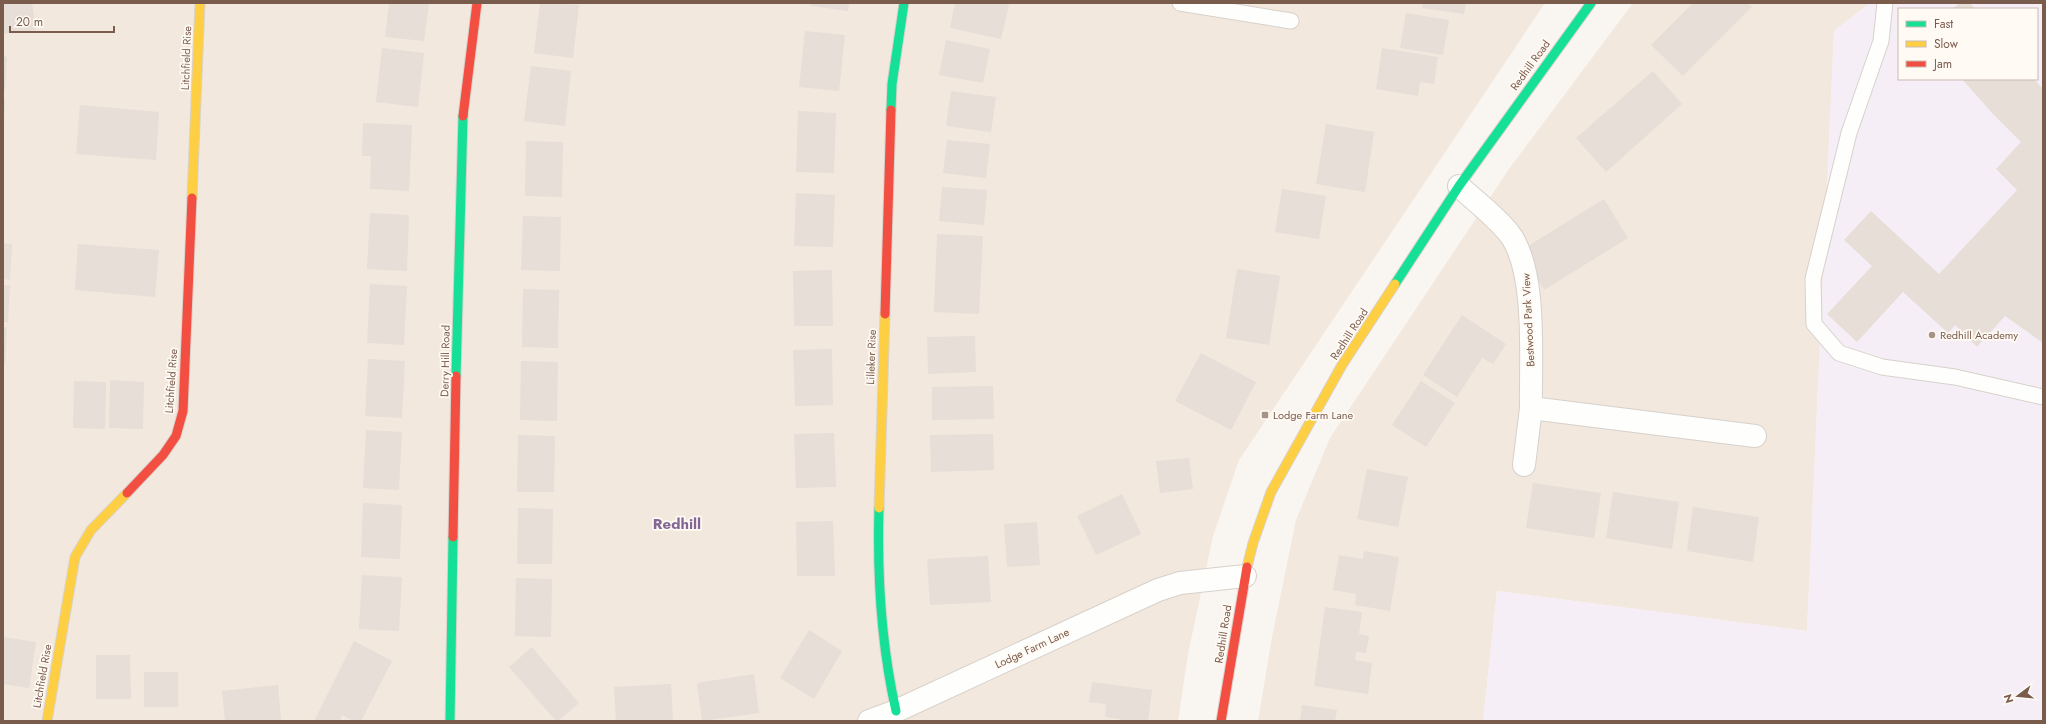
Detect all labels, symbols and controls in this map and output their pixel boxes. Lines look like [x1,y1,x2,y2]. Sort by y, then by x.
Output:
scale bar [10,8,114,34]
legend [1898,8,2038,80]
text: 20 m [16,13,43,31]
text: Fast [1934,15,1953,33]
street label: Litchfield Rise [177,25,195,90]
text: Slow [1934,35,1959,53]
street label: Redhill Road [1506,37,1554,93]
text: Jam [1932,55,1952,73]
street label: Bestwood Park View [1518,272,1538,367]
street label: Redhill Road [1326,305,1372,363]
street label: Derry Hill Road [436,325,454,397]
place label: Redhill Academy [1940,327,2018,343]
street label: Lilleker Rise [862,329,880,385]
marker: Redhill Academy [1927,330,1937,340]
street label: Litchfield Rise [161,348,181,414]
place label: Lodge Farm Lane [1273,407,1354,423]
marker: Lodge Farm Lane [1260,410,1270,420]
district label: Redhill [653,513,701,535]
street label: Redhill Road [1210,604,1236,664]
street label: Lodge Farm Lane [992,624,1072,672]
street label: Litchfield Rise [29,643,56,709]
north arrow [1998,676,2038,716]
text: N [1999,692,2017,705]

